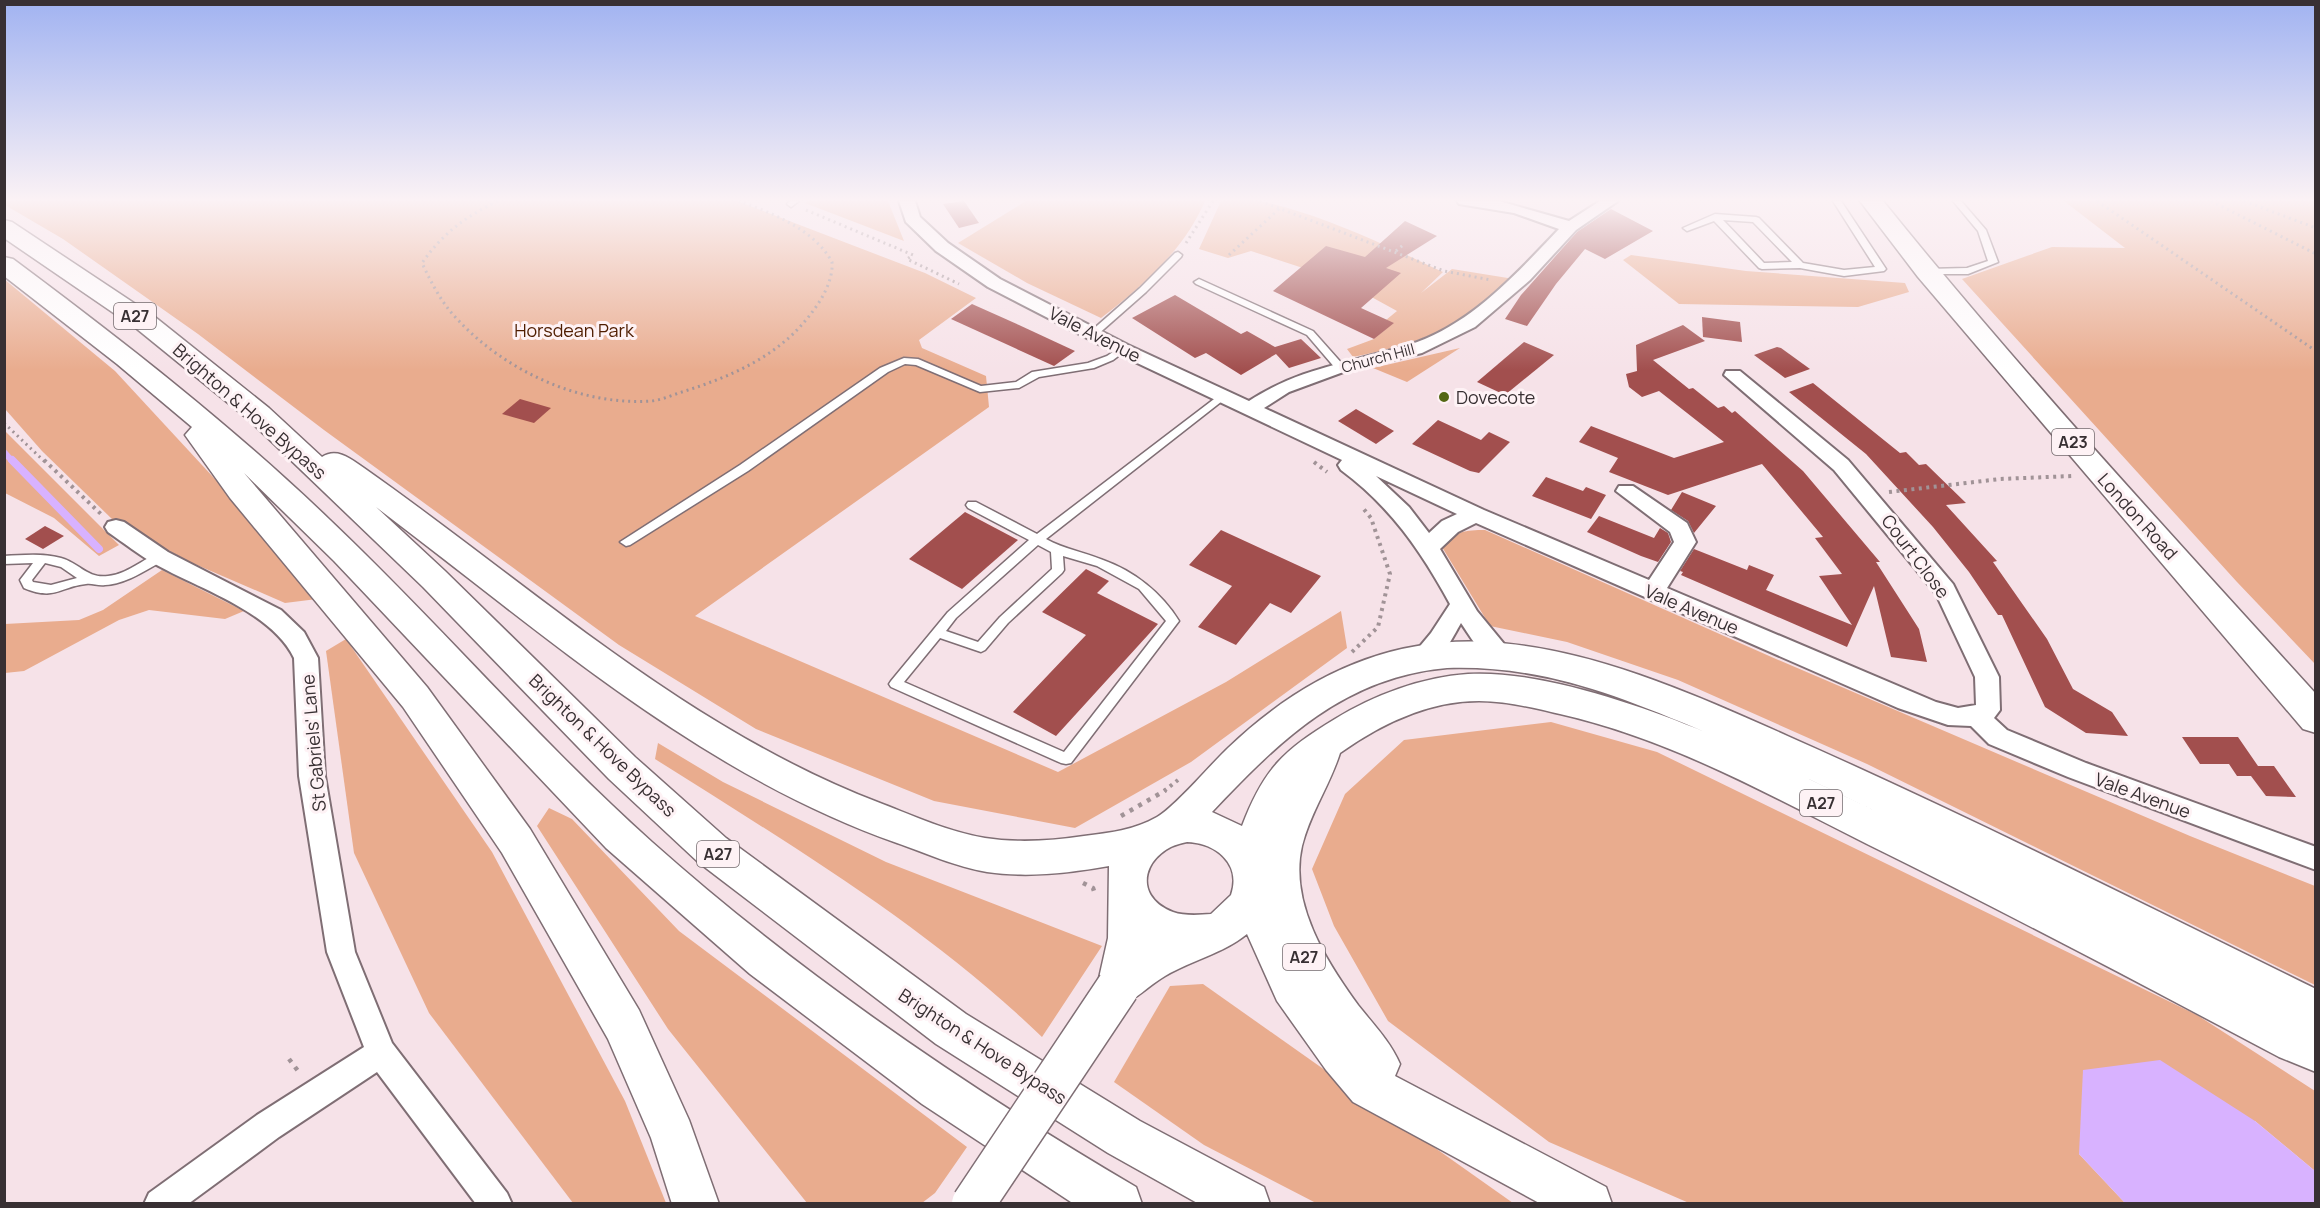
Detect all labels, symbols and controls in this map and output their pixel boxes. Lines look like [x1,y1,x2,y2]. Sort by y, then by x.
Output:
street label: Vale Avenue [1045,301,1145,367]
road number: A27 [114,303,156,329]
park label: Horsdean Park [514,318,635,342]
street label: Brighton & Hove Bypass [168,338,332,484]
street label: Church Hill [1339,338,1417,378]
place label: Dovecote [1456,385,1535,409]
marker: Dovecote [1437,390,1451,404]
road number: A23 [2052,429,2094,455]
street label: London Road [2093,468,2183,564]
street label: Court Close [1877,509,1955,603]
street label: Vale Avenue [1641,578,1743,640]
street label: Brighton & Hove Bypass [524,668,682,822]
street label: St Gabriels' Lane [295,673,331,813]
street label: Vale Avenue [2092,767,2194,823]
road number: A27 [1800,790,1842,816]
road number: A27 [697,841,739,867]
road number: A27 [1283,944,1325,970]
street label: Brighton & Hove Bypass [894,983,1072,1109]

